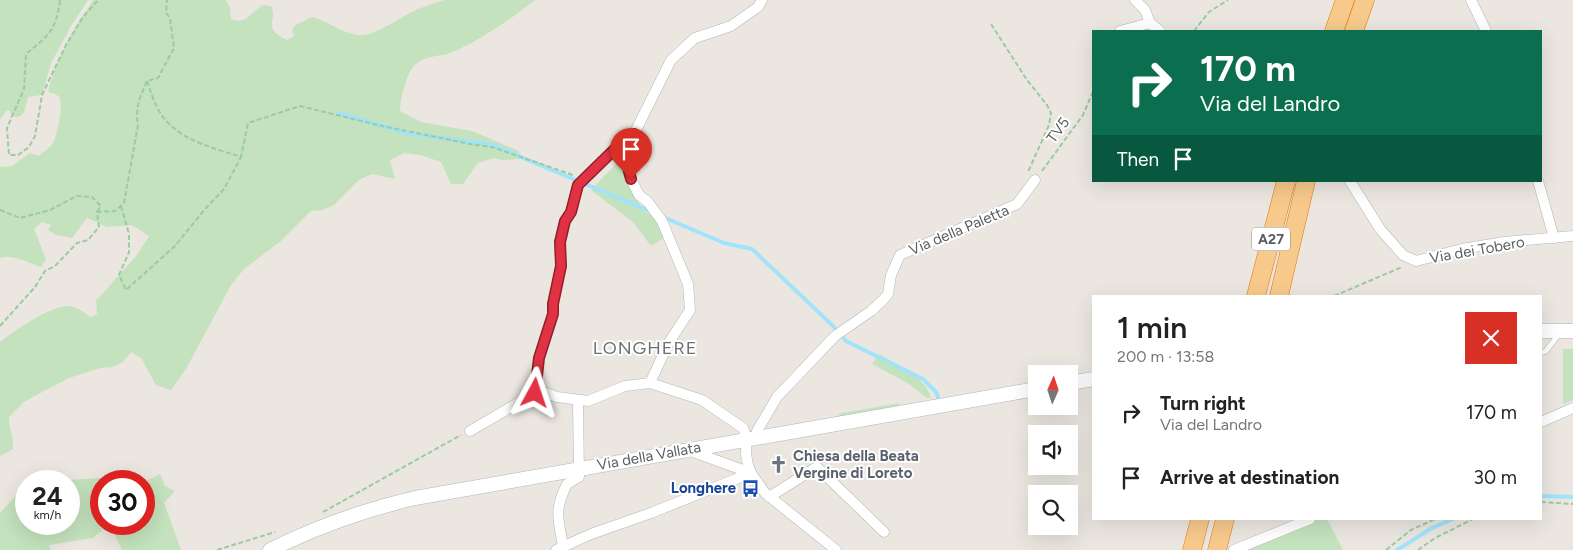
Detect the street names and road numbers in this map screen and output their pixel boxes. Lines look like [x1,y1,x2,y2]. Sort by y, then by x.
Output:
street label: TV5 [1043,114,1073,146]
street label: Via della Paletta [906,201,1012,259]
road number: A27 [1252,228,1290,250]
street label: Via dei Tobero [1428,233,1526,267]
street label: Via della Vallata [596,438,702,474]

